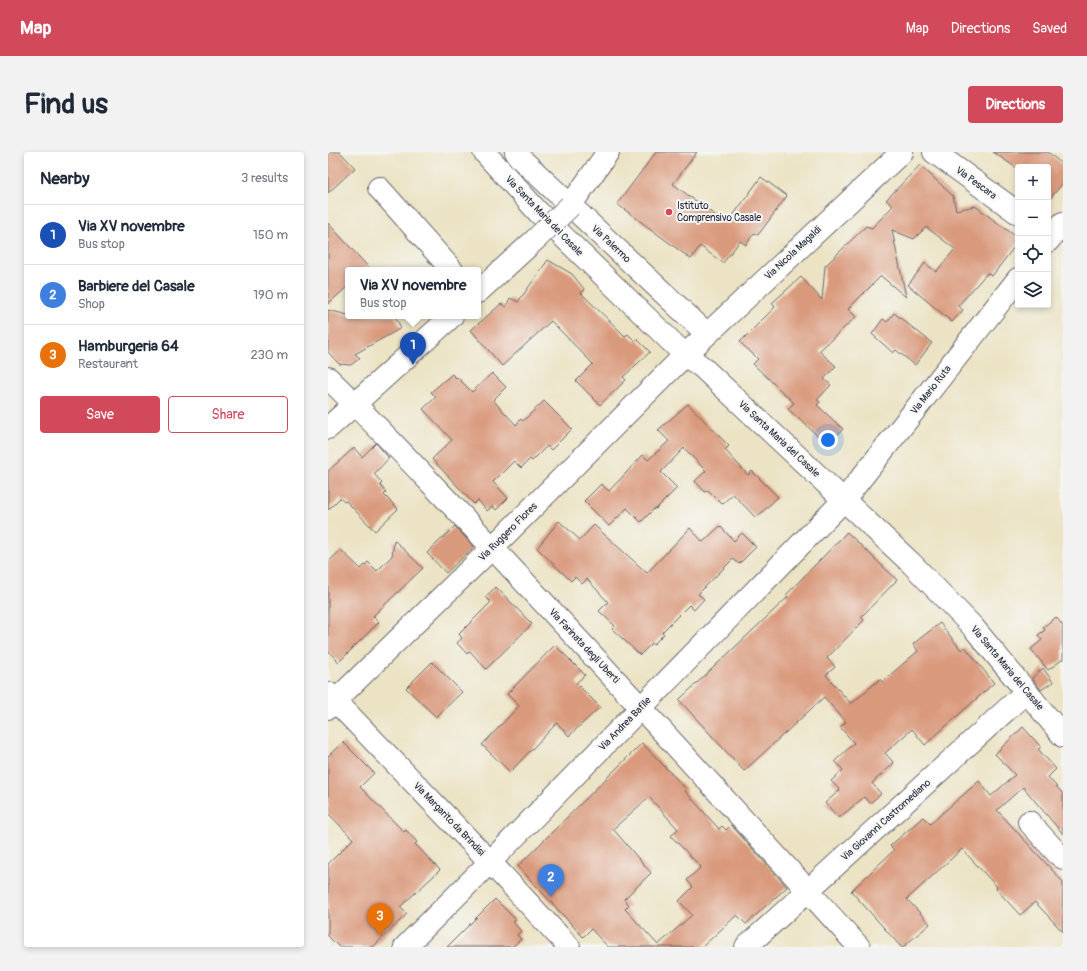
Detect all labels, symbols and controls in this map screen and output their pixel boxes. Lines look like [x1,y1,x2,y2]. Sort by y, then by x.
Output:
text: Map [20,16,51,40]
text: Map [906,20,929,37]
text: Directions [951,20,1010,37]
text: Saved [1032,20,1067,37]
button: Directions [968,86,1063,123]
text: Find us [24,87,108,122]
street label: Via Pescara [953,164,999,202]
map controls [1015,164,1051,308]
button: + [1015,164,1051,200]
text: Nearby [40,168,89,189]
text: 3 results [241,170,288,186]
street label: Via Santa Maria del Casale [503,173,586,259]
place label: Istituto Comprensivo Casale [677,200,761,224]
button: − [1015,200,1051,236]
marker: Istituto Comprensivo Casale [664,207,674,217]
text: Via XV novembre [78,217,185,236]
street label: Via Palermo [589,223,634,266]
street label: Via Nicola Magaldi [762,223,824,282]
text: 1 [50,227,56,243]
text: 150 m [253,227,288,243]
text: Bus stop [78,236,125,252]
button: locate [1015,236,1051,272]
popup [345,267,481,319]
button: layers [1015,272,1051,308]
text: Via XV novembre [360,276,466,295]
text: Barbiere del Casale [78,277,195,296]
text: 2 [49,287,57,303]
text: 190 m [253,287,288,303]
text: Bus stop [360,295,407,311]
text: Shop [78,296,105,312]
pin: 1 [400,332,426,365]
text: Hamburgeria 64 [78,337,179,356]
text: 3 [49,347,57,363]
text: 230 m [251,347,288,363]
text: Restaurant [78,356,138,372]
street label: Via Mario Ruta [908,363,954,417]
button: Save [40,396,160,433]
button: Share [168,396,288,433]
street label: Via Santa Maria del Casale [736,398,822,480]
your location [818,430,838,450]
street label: Via Ruggero Flores [476,500,540,564]
street label: Via Farinata degli Uberti [546,606,622,686]
street label: Via Santa Maria del Casale [968,623,1046,713]
street label: Via Andrea Bafile [596,695,654,753]
street label: Via Giovanni Castromediano [839,776,934,863]
street label: Via Margarito da Brindisi [411,780,487,859]
pin: 2 [538,864,564,897]
pin: 3 [367,903,393,936]

